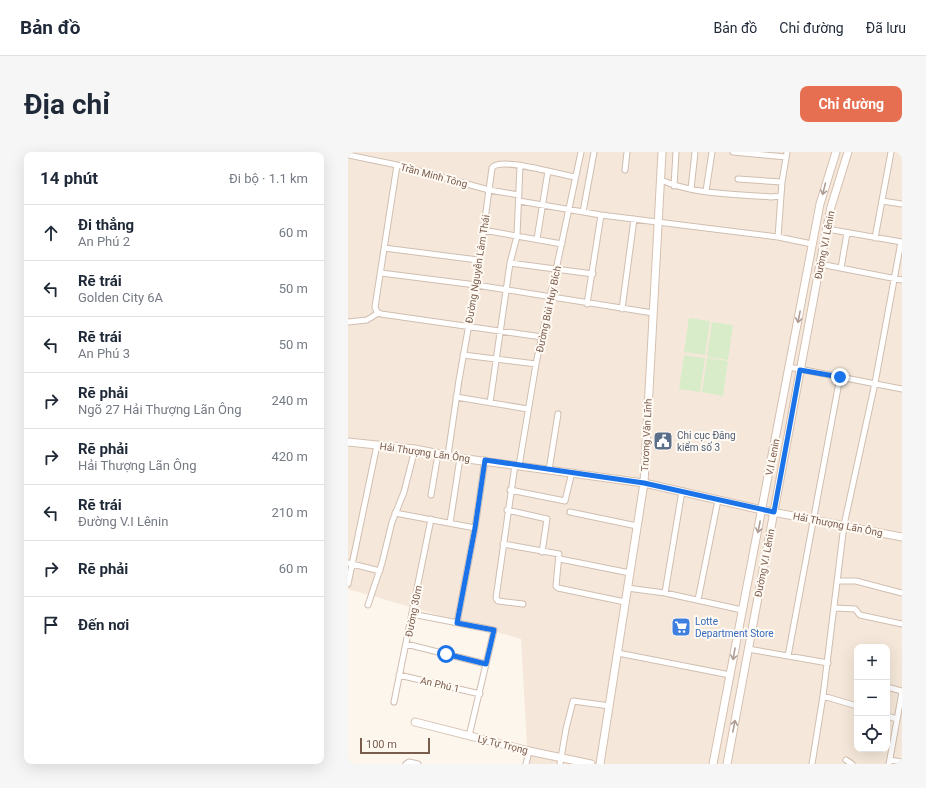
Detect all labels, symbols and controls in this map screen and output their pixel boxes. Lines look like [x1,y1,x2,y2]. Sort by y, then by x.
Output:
text: Bản đồ [20,16,80,39]
text: Bản đồ [713,20,757,36]
text: Chỉ đường [779,20,844,36]
text: Đã lưu [866,20,906,36]
button: Chỉ đường [800,86,902,122]
text: Địa chỉ [24,88,110,121]
street label: Trần Minh Tông [399,161,469,190]
text: 14 phút [40,168,98,188]
text: Đi bộ · 1.1 km [229,171,308,186]
one-way arrow [820,182,827,195]
street label: Đường V.I Lênin [812,210,837,280]
street label: Đường Nguyễn Lâm Thái [462,214,492,324]
text: Đi thẳng [78,216,134,234]
icon: ahead [40,222,62,244]
text: 60 m [279,225,308,240]
text: An Phú 2 [78,234,130,249]
street label: Đường Bùi Huy Bích [534,265,563,353]
text: Rẽ trái [78,272,122,290]
icon: left [40,278,62,300]
text: 50 m [279,281,308,296]
text: Golden City 6A [78,290,163,305]
one-way arrow [794,310,802,323]
text: Rẽ trái [78,328,122,346]
icon: left [40,334,62,356]
text: 50 m [279,337,308,352]
text: An Phú 3 [78,346,130,361]
route end [831,368,849,386]
text: Rẽ phải [78,384,128,402]
icon: right [40,390,62,412]
text: 240 m [271,393,308,408]
street label: Trương Văn Lĩnh [639,398,654,472]
text: Ngõ 27 Hải Thượng Lãn Ông [78,402,242,417]
public building icon: Chi cục Đăng kiểm số 3 [652,430,674,452]
place label: Chi cục Đăng kiểm số 3 [677,430,736,453]
street label: V.I Lenin [764,438,781,476]
text: Rẽ phải [78,440,128,458]
street label: Hải Thượng Lãn Ông [379,440,471,465]
icon: right [40,446,62,468]
text: 420 m [271,449,308,464]
text: Hải Thượng Lãn Ông [78,458,196,473]
text: Rẽ trái [78,496,122,514]
icon: left [40,502,62,524]
text: 210 m [271,505,308,520]
street label: Hải Thượng Lãn Ông [792,509,884,540]
text: Đường V.I Lênin [78,514,168,529]
one-way arrow [754,520,762,533]
street label: Đường V.I Lênin [752,528,777,598]
icon: right [40,558,62,580]
text: Rẽ phải [78,560,128,578]
text: 60 m [279,561,308,576]
street label: Đường 30m [403,584,424,638]
icon: arrive [40,614,62,636]
text: Đến nơi [78,616,129,634]
supermarket icon: Lotte Department Store [670,616,692,638]
place label: Lotte Department Store [695,616,774,639]
map controls [854,644,890,752]
button: + [854,644,890,680]
route start [437,645,455,663]
one-way arrow [730,648,738,661]
street label: An Phú 1 [419,675,461,694]
button: − [854,680,890,716]
button: locate [854,716,890,752]
one-way arrow [730,720,738,733]
street label: Lý Tự Trọng [476,733,529,757]
scale bar [360,736,430,755]
text: 100 m [366,738,397,751]

